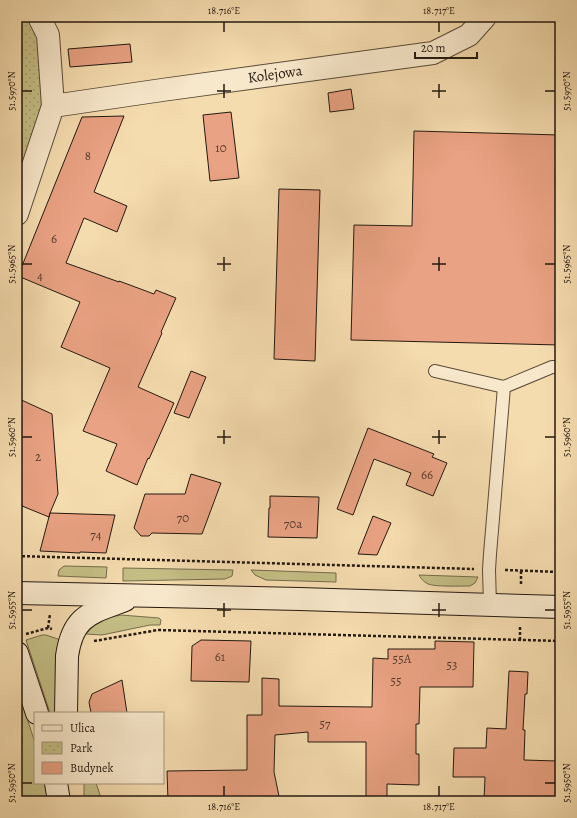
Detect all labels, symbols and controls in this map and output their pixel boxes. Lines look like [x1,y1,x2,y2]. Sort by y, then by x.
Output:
text: 18.716°E [208,4,240,17]
text: 18.717°E [423,4,455,17]
scale bar [415,34,477,60]
text: 20 m [421,40,445,56]
street label: Kolejowa [246,60,304,88]
text: 51.5970°N [5,71,18,111]
text: 51.5970°N [560,71,573,111]
house number: 10 [215,139,227,156]
house number: 8 [85,147,91,164]
house number: 6 [51,230,57,247]
text: 51.5965°N [5,245,18,283]
text: 51.5965°N [560,245,573,283]
house number: 4 [37,267,43,284]
text: 51.5960°N [5,417,18,457]
text: 51.5960°N [560,417,573,457]
house number: 2 [35,448,41,465]
house number: 66 [421,466,433,483]
house number: 70 [177,509,189,526]
house number: 70a [284,515,302,532]
house number: 74 [90,526,102,543]
text: 51.5955°N [5,591,18,629]
text: 51.5955°N [560,591,573,629]
house number: 61 [215,648,226,665]
house number: 55A [393,650,412,667]
house number: 53 [447,656,458,673]
house number: 55 [390,672,402,689]
legend [34,712,164,784]
house number: 57 [319,715,331,732]
text: Ulica [70,720,95,736]
text: Park [70,740,93,756]
text: Budynek [70,760,113,776]
text: 51.5950°N [5,763,18,803]
text: 51.5950°N [560,763,573,803]
text: 18.716°E [208,800,240,813]
text: 18.717°E [423,800,455,813]

